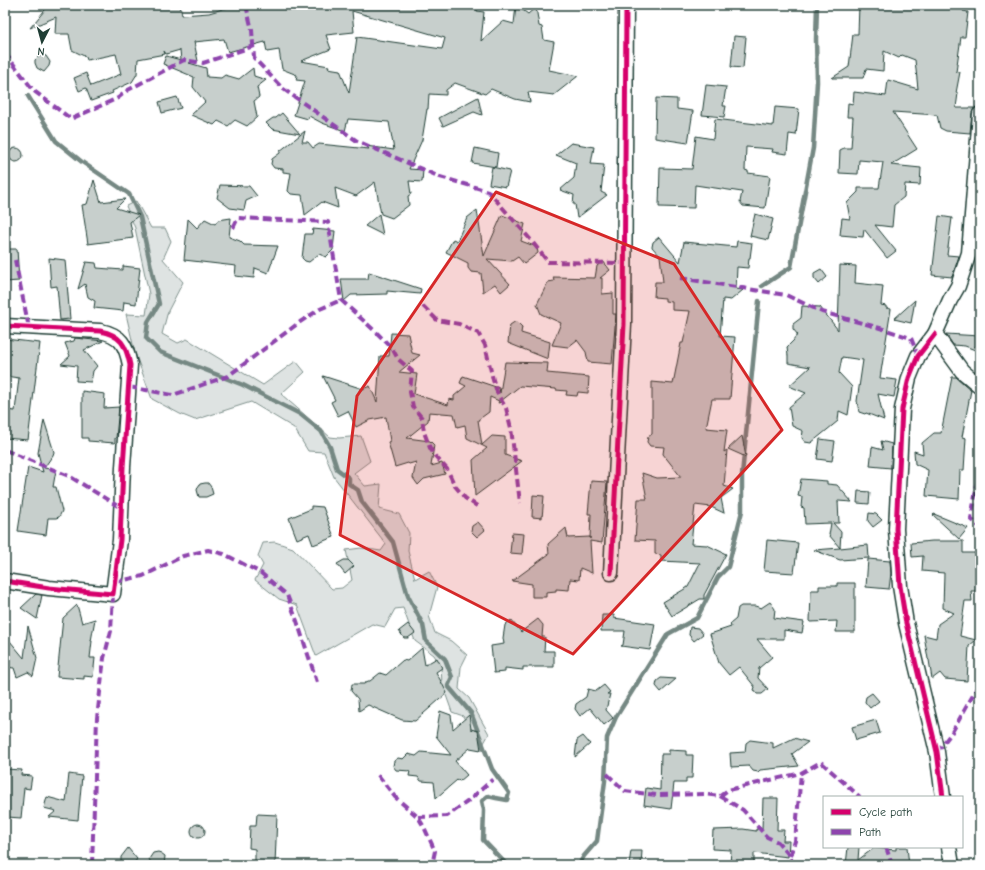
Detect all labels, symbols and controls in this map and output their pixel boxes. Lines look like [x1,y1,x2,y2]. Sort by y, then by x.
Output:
north arrow [22,22,62,62]
text: N [37,45,45,58]
legend [823,796,963,848]
text: Cycle path [859,805,912,819]
text: Path [859,825,881,839]

